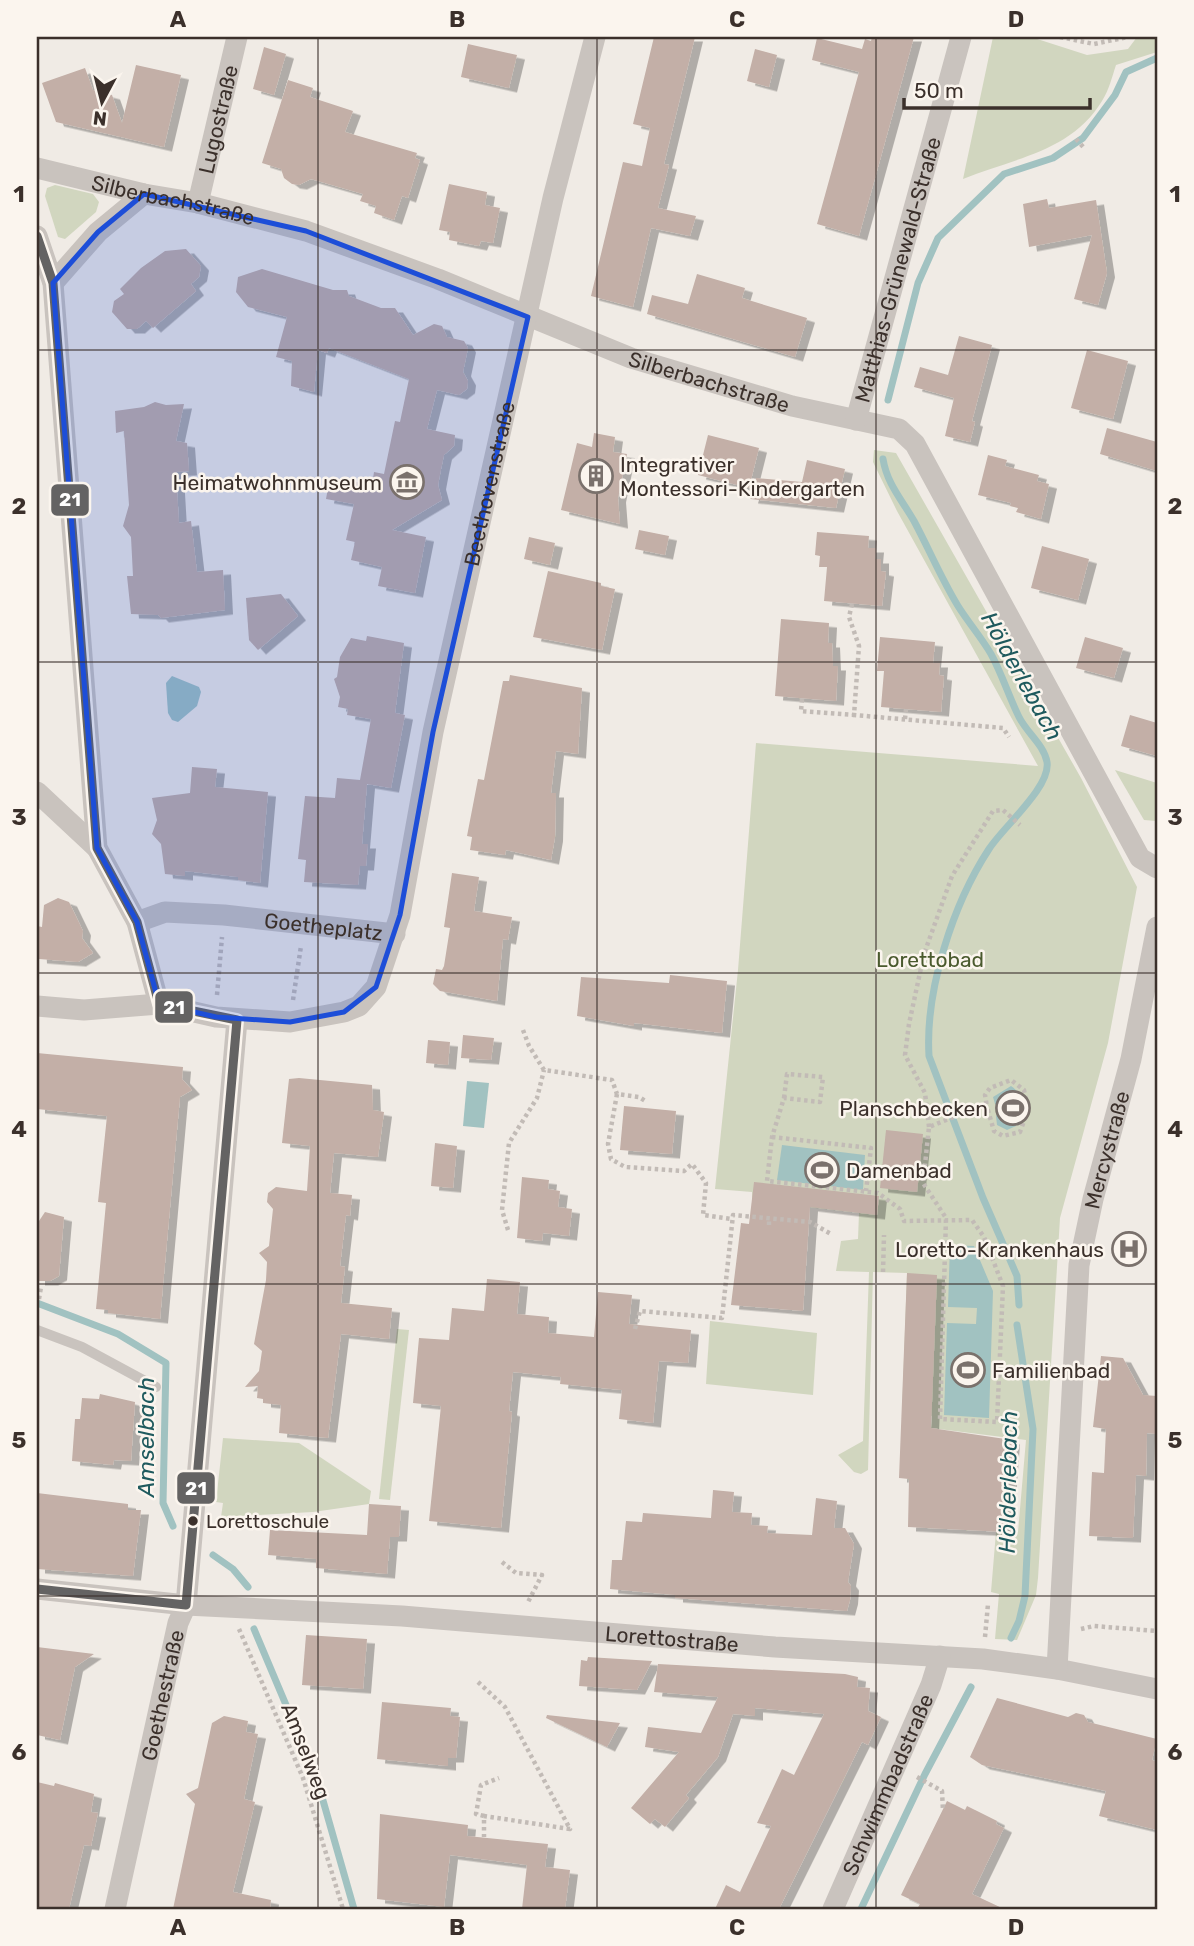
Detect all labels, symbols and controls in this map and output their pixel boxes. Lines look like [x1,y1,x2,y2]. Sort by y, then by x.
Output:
text: A [170,5,187,33]
text: B [449,5,465,33]
text: C [729,5,745,33]
text: D [1008,5,1024,33]
street label: Lugostraße [193,62,243,176]
north arrow [66,66,136,136]
scale bar [904,66,1089,110]
text: 50 m [914,78,964,103]
text: N [92,106,108,131]
street label: Matthias-Grünewald-Straße [849,134,946,405]
street label: Silberbachstraße [89,169,258,230]
text: 1 [13,180,25,208]
text: 1 [1169,180,1181,208]
street label: Silberbachstraße [626,346,793,417]
street label: Beethovenstraße [458,399,519,569]
place label: Integrativer Montessori-Kindergarten [620,452,865,501]
building icon: Integrativer Montessori-Kindergarten [577,457,615,495]
museum icon: Heimatwohnmuseum [388,463,426,501]
place label: Heimatwohnmuseum [173,470,382,495]
line badge: 21 [50,483,90,517]
text: 21 [59,488,81,511]
text: 2 [12,492,26,520]
text: 2 [1168,492,1182,520]
water label: Hölderlebach [975,607,1069,745]
text: 3 [11,803,27,831]
text: 3 [1167,803,1183,831]
street label: Goetheplatz [263,907,384,945]
park label: Lorettobad [876,947,984,972]
line badge: 21 [154,990,194,1024]
text: 21 [163,996,185,1019]
street label: Mercystraße [1079,1088,1134,1211]
sports icon: Planschbecken [994,1089,1032,1127]
place label: Planschbecken [839,1096,988,1121]
text: 4 [11,1115,27,1143]
text: 4 [1167,1115,1183,1143]
sports icon: Damenbad [803,1151,841,1189]
place label: Damenbad [846,1158,952,1183]
hospital icon: Loretto-Krankenhaus [1110,1230,1148,1268]
place label: Loretto-Krankenhaus [895,1237,1104,1262]
sports icon: Familienbad [949,1351,987,1389]
place label: Familienbad [992,1358,1110,1383]
water label: Amselbach [132,1377,160,1498]
water label: Hölderlebach [993,1410,1023,1554]
text: 5 [12,1426,27,1454]
text: 5 [1168,1426,1183,1454]
line badge: 21 [176,1471,216,1505]
text: 21 [185,1477,207,1500]
place label: Lorettoschule [206,1510,329,1533]
marker: Lorettoschule [186,1514,200,1528]
street label: Lorettostraße [604,1620,740,1656]
street label: Goethestraße [136,1627,189,1763]
street label: Schwimmbadstraße [837,1690,938,1879]
street label: Amselweg [276,1699,336,1803]
text: 6 [12,1738,27,1766]
text: 6 [1168,1738,1183,1766]
text: A [170,1913,187,1941]
text: B [449,1913,465,1941]
text: C [729,1913,745,1941]
text: D [1008,1913,1024,1941]

